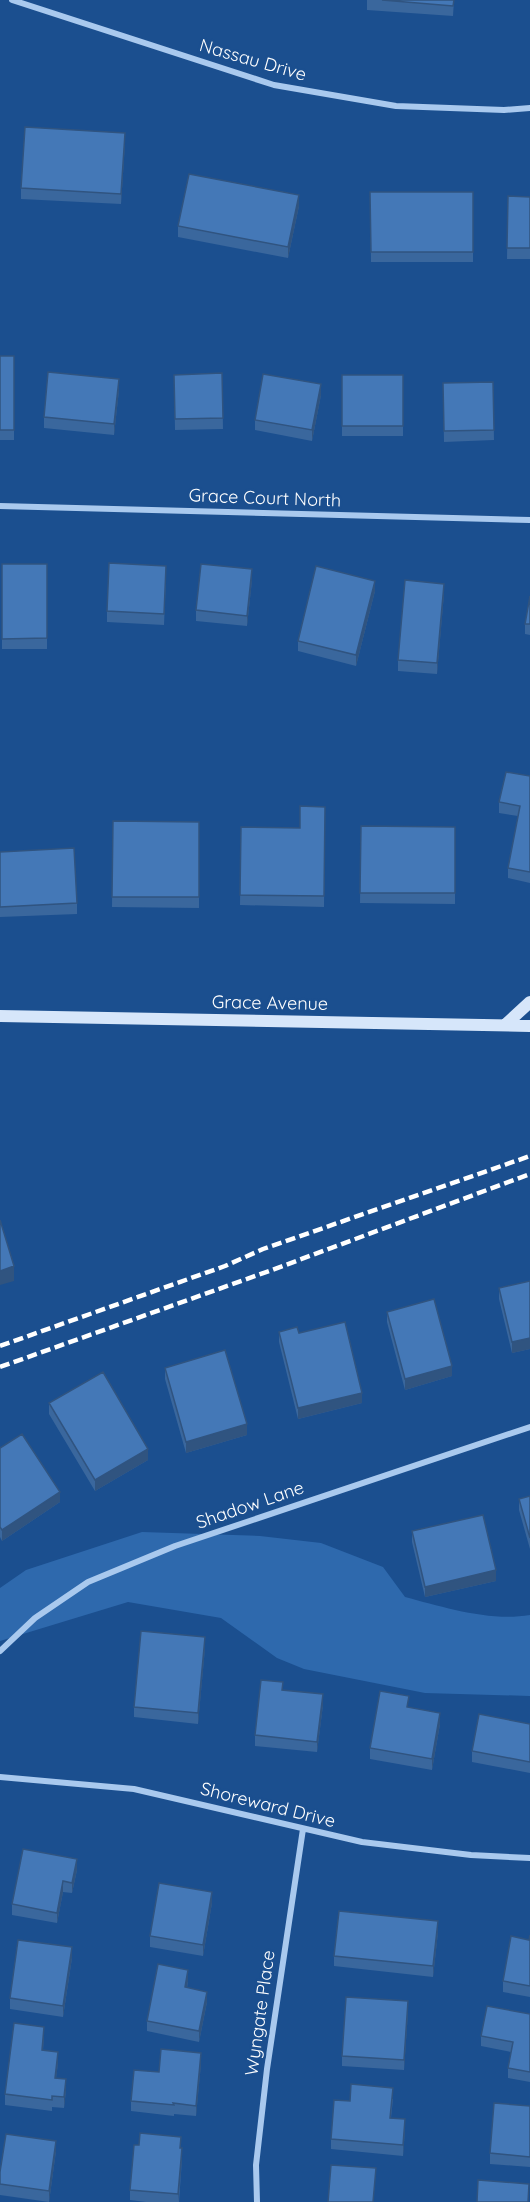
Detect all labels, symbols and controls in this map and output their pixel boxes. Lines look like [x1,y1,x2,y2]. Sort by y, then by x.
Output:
street label: Nassau Drive [197,33,309,86]
street label: Grace Court North [188,483,342,512]
street label: Grace Avenue [212,990,328,1015]
street label: Shadow Lane [193,1475,307,1534]
street label: Shoreward Drive [198,1777,338,1832]
street label: Wyngate Place [239,1949,280,2077]

